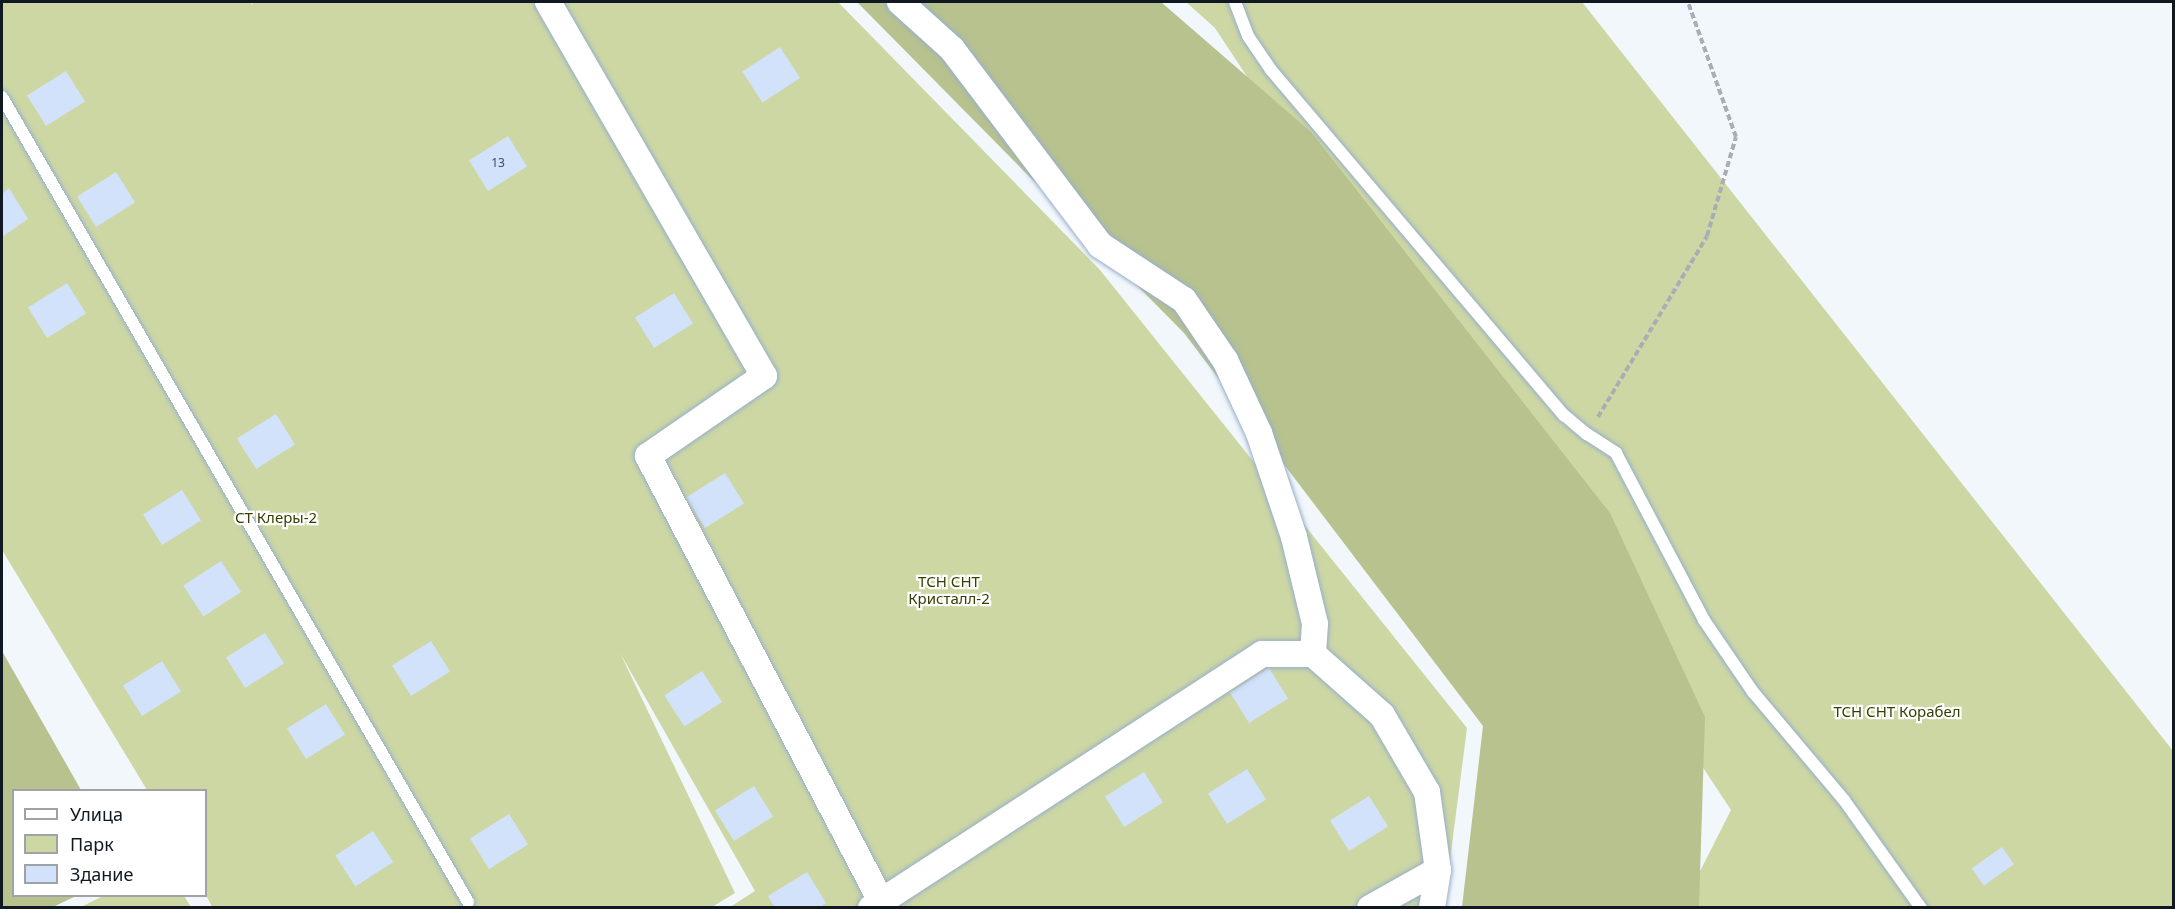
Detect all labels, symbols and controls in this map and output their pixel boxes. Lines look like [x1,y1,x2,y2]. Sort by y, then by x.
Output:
house number: 13 [491,156,505,170]
park label: СТ Клеры-2 [235,509,317,527]
park label: ТСН СНТ Кристалл-2 [908,572,990,607]
park label: ТСН СНТ Корабел [1833,703,1961,721]
legend [12,789,207,897]
text: Улица [70,802,123,826]
text: Парк [70,832,114,856]
text: Здание [70,862,133,886]

